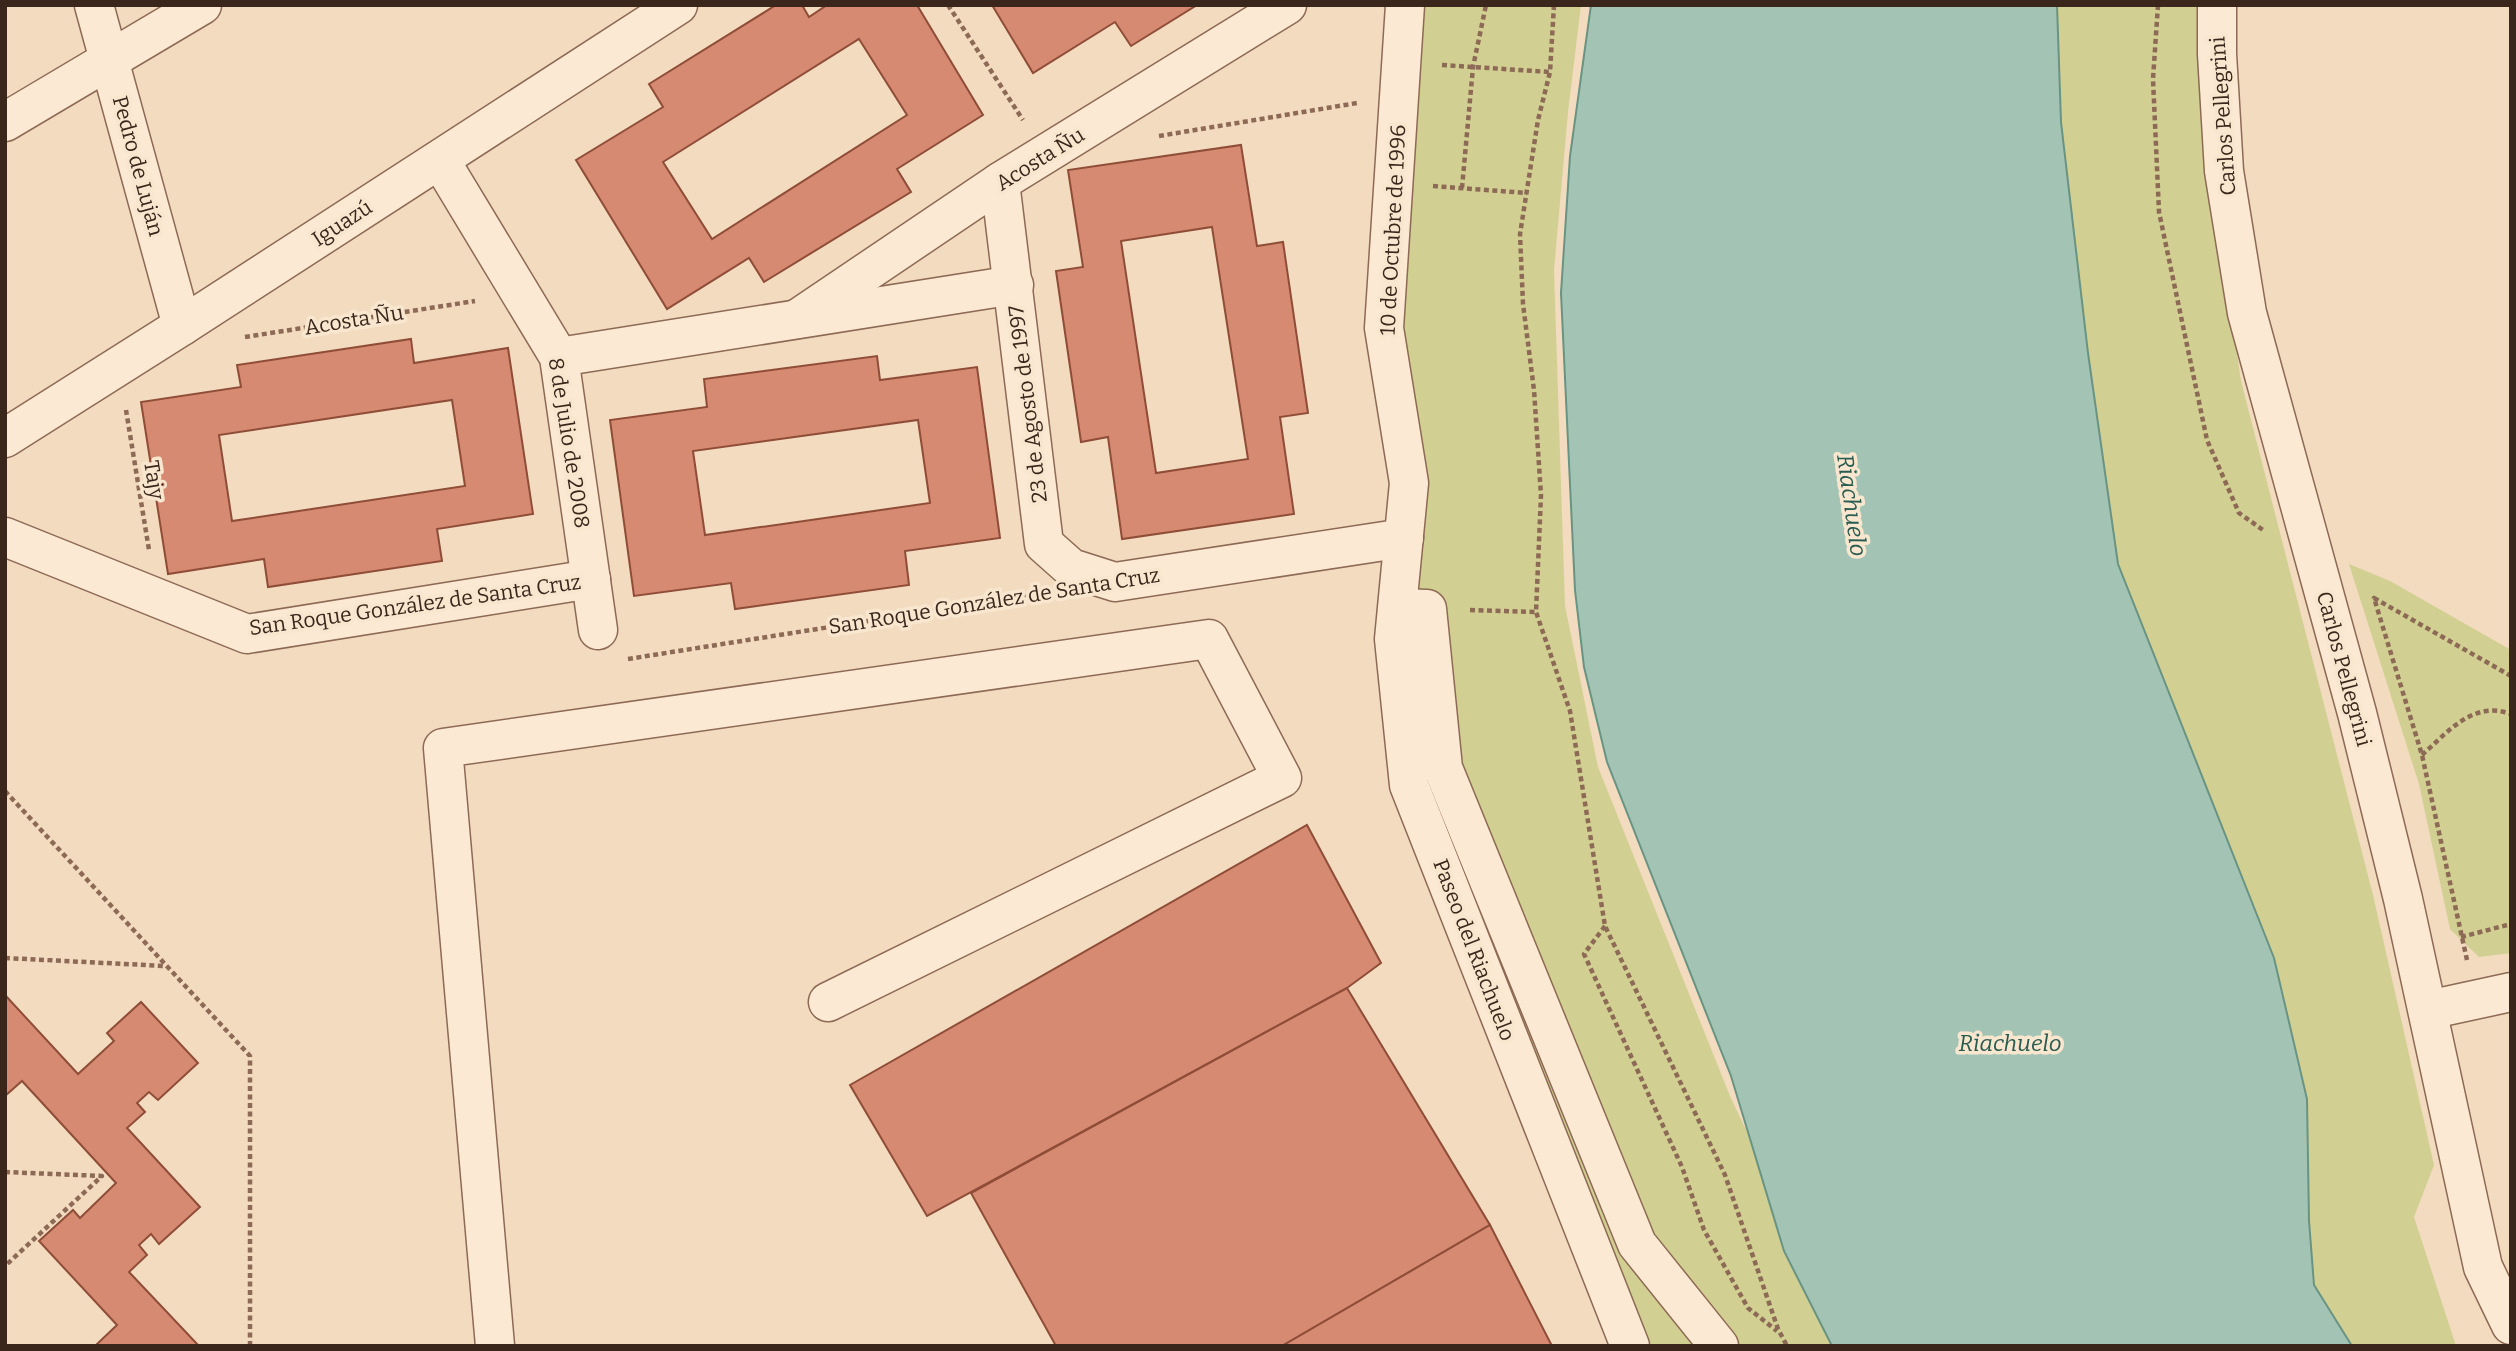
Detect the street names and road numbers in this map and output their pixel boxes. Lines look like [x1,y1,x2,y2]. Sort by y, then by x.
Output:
street label: Carlos Pellegrini [2204,36,2242,196]
street label: Pedro de Luján [107,93,169,239]
street label: Acosta Ñu [991,122,1089,196]
street label: 10 de Octubre de 1996 [1374,124,1412,336]
street label: Iguazú [307,194,377,252]
street label: Acosta Ñu [303,299,405,341]
street label: 23 de Agosto de 1997 [1003,303,1053,504]
street label: 8 de Julio de 2008 [543,356,595,530]
street label: Tajy [138,459,170,502]
street label: San Roque González de Santa Cruz [827,562,1161,640]
street label: San Roque González de Santa Cruz [247,569,583,641]
street label: Carlos Pellegrini [2311,589,2377,749]
street label: Paseo del Riachuelo [1427,855,1521,1045]

